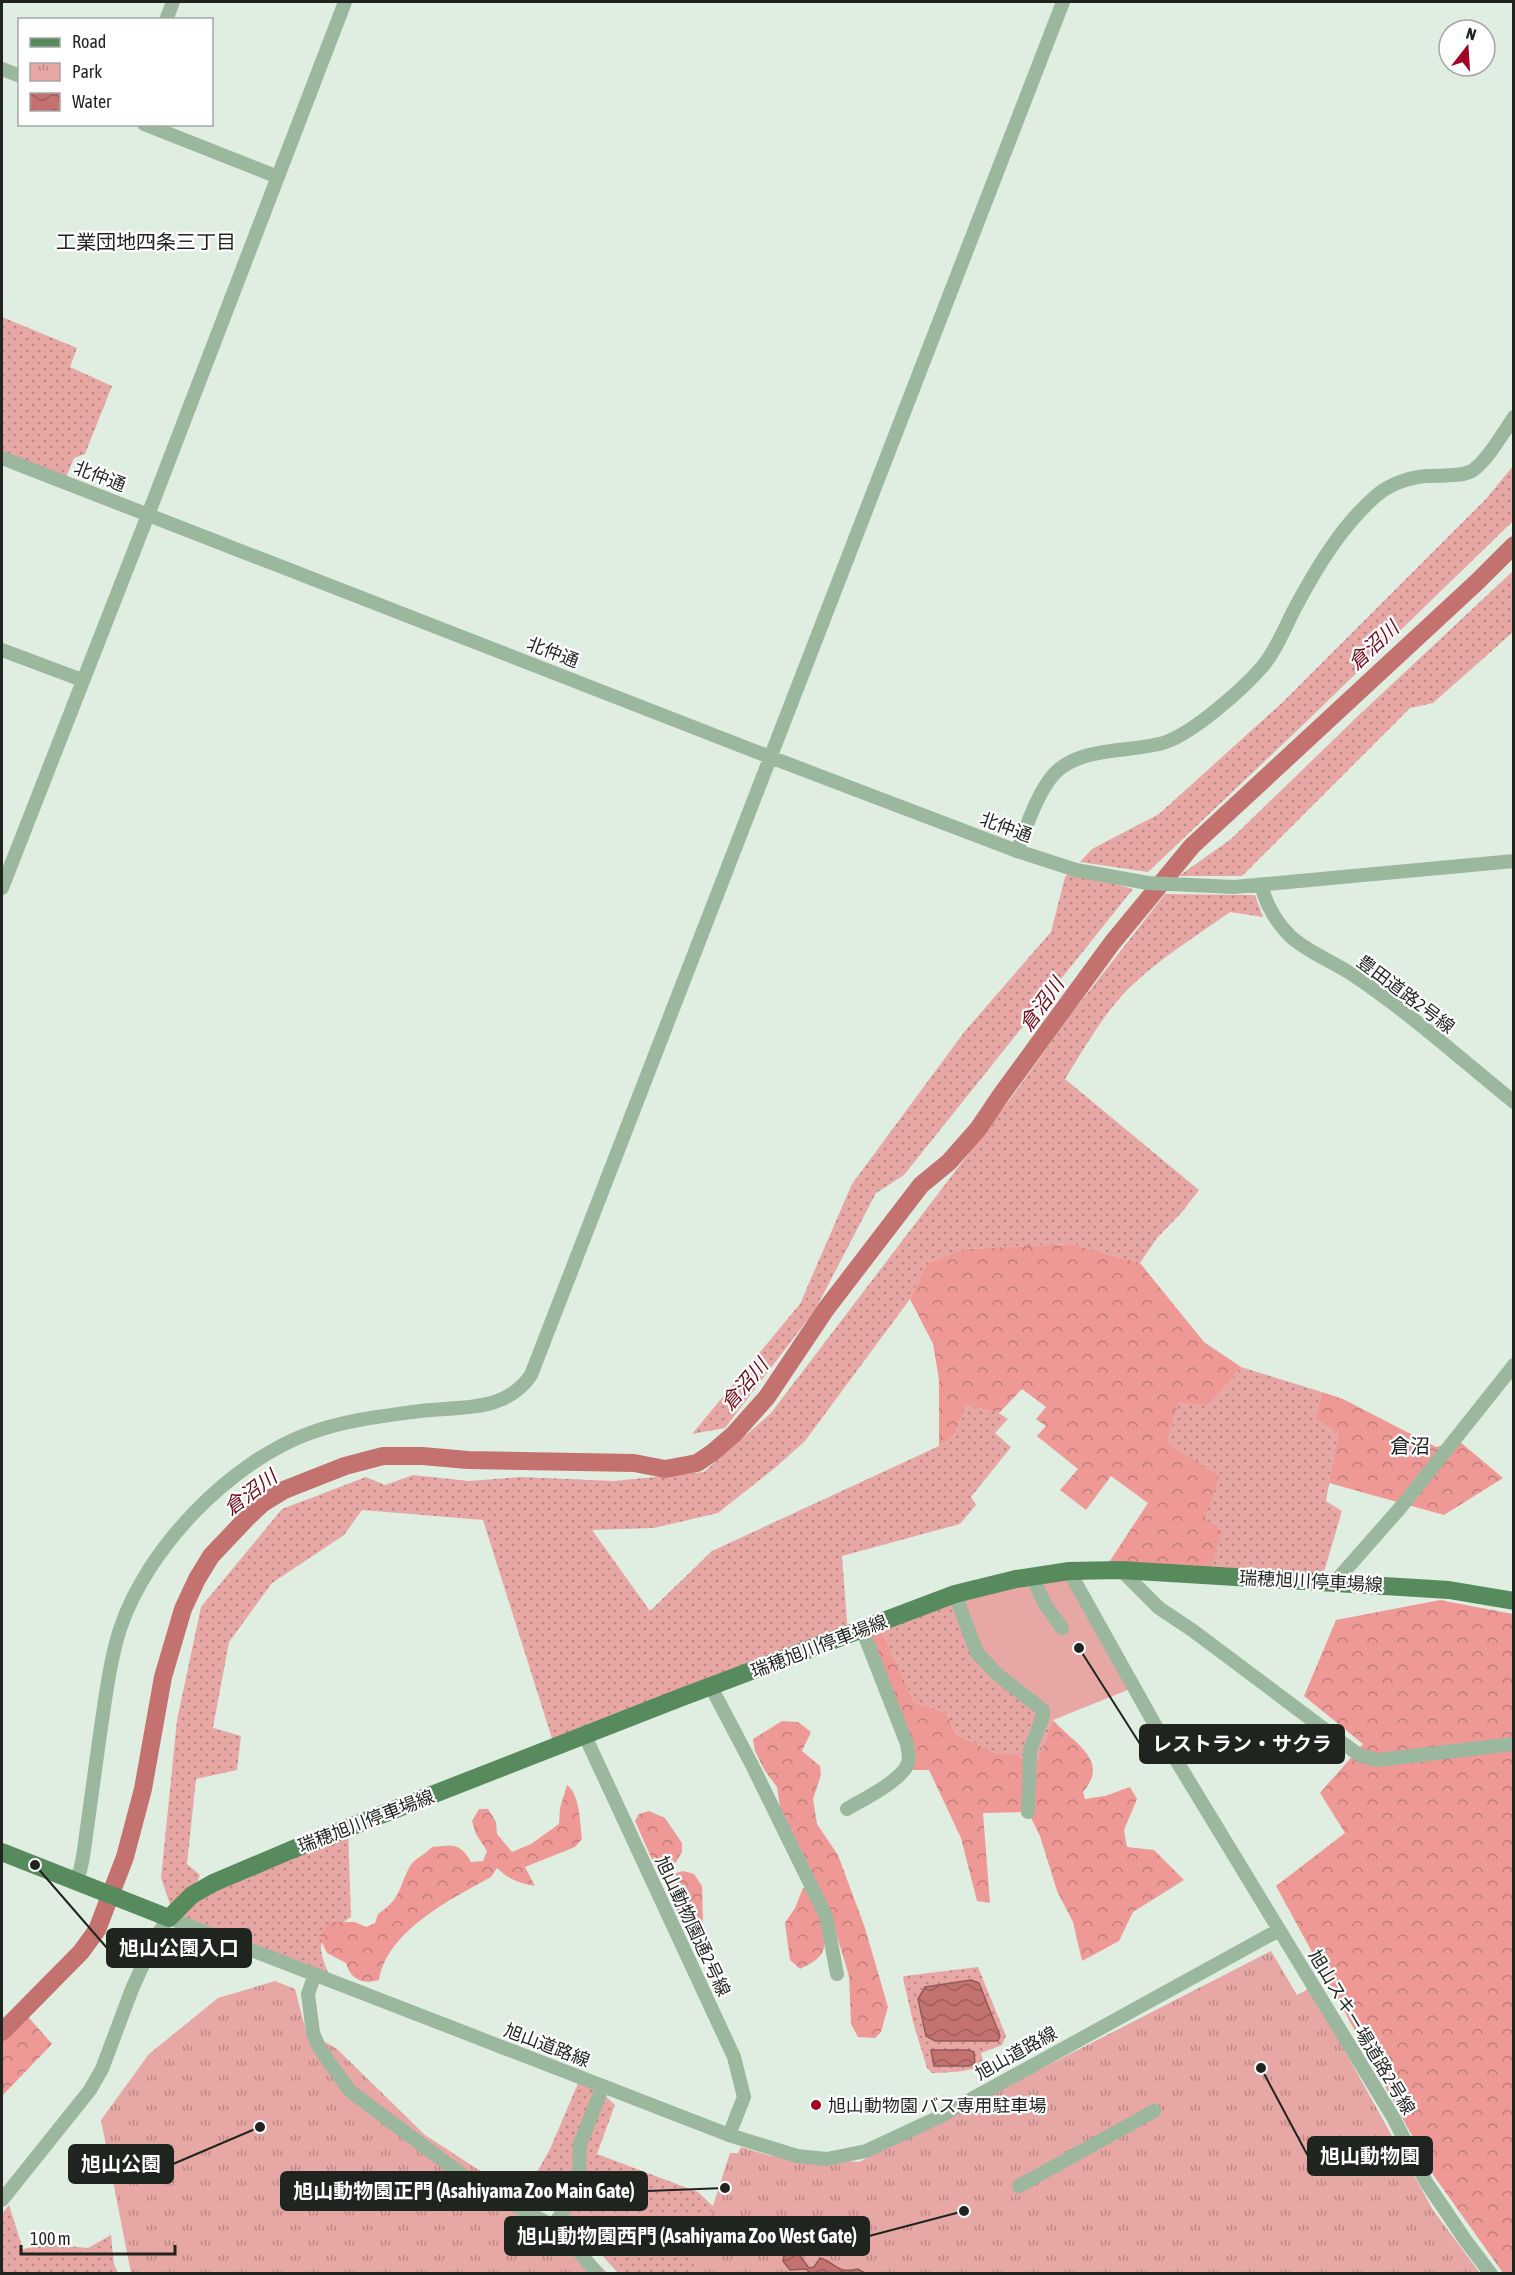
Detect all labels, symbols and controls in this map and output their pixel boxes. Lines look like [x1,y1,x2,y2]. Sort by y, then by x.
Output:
legend [18,18,213,126]
north arrow [1437,18,1497,78]
text: N [1464,24,1479,44]
text: Road [72,31,106,52]
text: Park [72,61,102,82]
text: Water [72,91,112,112]
district label: 工業団地四条三丁目 [56,230,236,253]
street label: 北仲通 [71,457,129,495]
water label: 倉沼川 [1343,615,1404,674]
street label: 北仲通 [524,633,582,671]
street label: 北仲通 [977,808,1035,846]
street label: 豊田道路2号線 [1353,951,1459,1037]
water label: 倉沼川 [1014,971,1069,1035]
water label: 倉沼川 [716,1352,773,1414]
district label: 倉沼 [1390,1434,1430,1457]
water label: 倉沼川 [219,1464,282,1519]
street label: 瑞穂旭川停車場線 [1239,1567,1383,1595]
street label: 瑞穂旭川停車場線 [748,1610,890,1682]
callout: レストラン・サクラ [1140,1725,1344,1763]
text: レストラン・サクラ [1152,1732,1332,1755]
street label: 瑞穂旭川停車場線 [295,1785,437,1857]
street label: 旭山動物園通2号線 [651,1852,735,2000]
callout: 旭山公園入口 [107,1929,251,1967]
text: 旭山公園入口 [119,1936,239,1959]
street label: 旭山スキー場道路2号線 [1304,1946,1420,2118]
street label: 旭山道路線 [501,2019,593,2071]
street label: 旭山道路線 [972,2022,1060,2084]
place label: 旭山動物園 バス専用駐車場 [828,2095,1046,2116]
marker: 旭山動物園 バス専用駐車場 [809,2098,823,2112]
callout: 旭山動物園 [1308,2137,1432,2175]
text: 旭山動物園 [1320,2144,1420,2167]
callout: 旭山公園 [69,2145,173,2183]
text: 旭山公園 [81,2152,161,2175]
callout: 旭山動物園正門 (Asahiyama Zoo Main Gate) [281,2172,647,2210]
text: 旭山動物園正門 (Asahiyama Zoo Main Gate) [293,2179,635,2202]
callout: 旭山動物園西門 (Asahiyama Zoo West Gate) [505,2217,869,2255]
scale bar [21,2218,176,2256]
text: 旭山動物園西門 (Asahiyama Zoo West Gate) [517,2224,857,2247]
text: 100 m [30,2228,71,2249]

